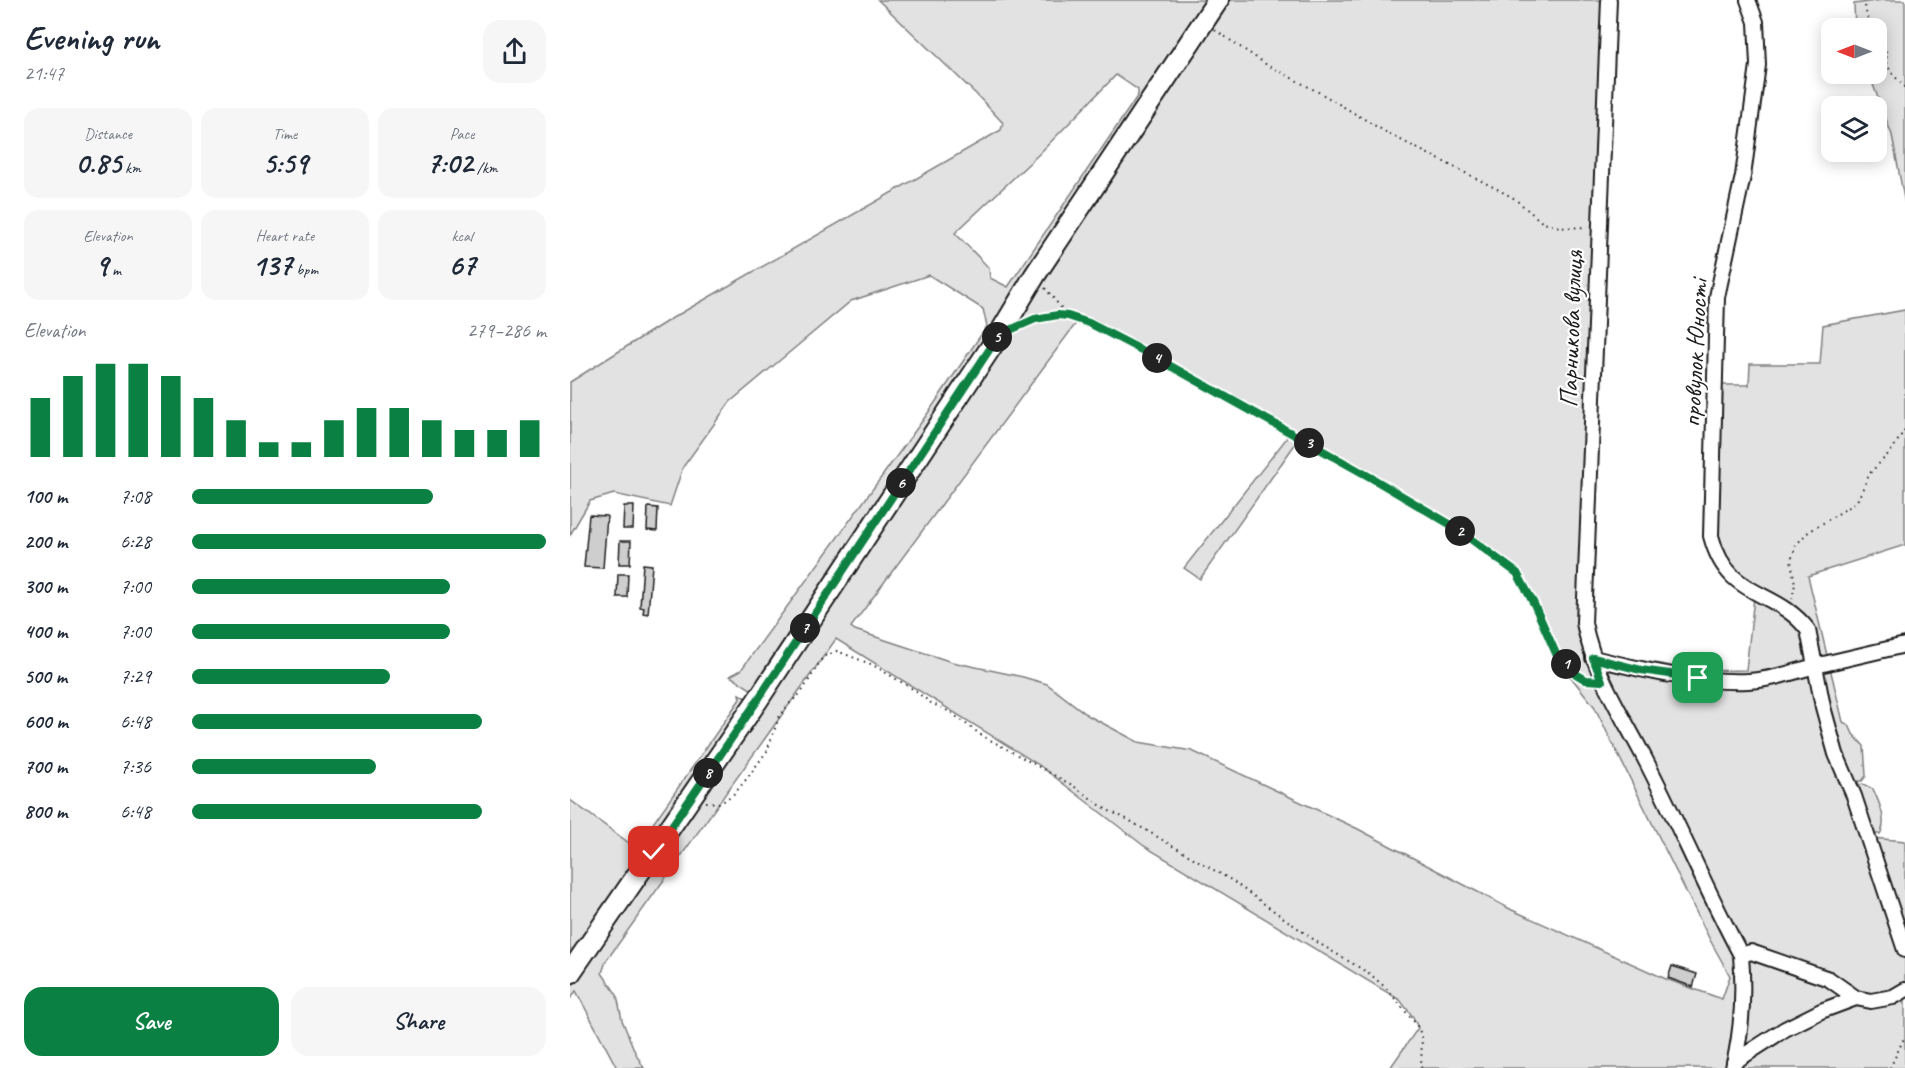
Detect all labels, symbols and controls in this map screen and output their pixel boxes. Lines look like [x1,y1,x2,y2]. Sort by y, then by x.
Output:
text: Evening run [24,17,159,59]
north arrow [1821,18,1887,84]
map controls [1821,18,1887,162]
button: share [483,20,546,83]
text: 21:47 [24,61,64,86]
button: layers [1821,96,1887,162]
text: Distance [84,124,132,144]
text: Time [273,124,297,144]
text: Pace [450,124,474,144]
text: 0.85 [75,144,121,182]
text: 5:59 [262,144,308,182]
text: 7:02 [426,144,473,182]
text: km [121,158,141,178]
text: /km [473,158,498,178]
text: Elevation [83,226,133,246]
text: Heart rate [256,226,314,246]
text: kcal [451,226,473,246]
text: 9 [95,246,108,284]
text: 137 [252,246,292,284]
text: 67 [448,246,476,284]
street label: Парникова вулиця [1552,248,1590,408]
text: m [108,260,121,280]
text: bpm [292,260,318,280]
street label: провулок Юності [1675,275,1716,428]
text: Elevation [24,318,86,343]
text: 279–286 m [467,318,546,343]
pin: 5 [982,322,1012,352]
text: 5 [994,327,1000,347]
pin: 4 [1142,343,1172,373]
text: 4 [1153,348,1161,368]
pin: 3 [1294,428,1324,458]
text: 3 [1305,433,1313,453]
pin: 6 [886,468,916,498]
text: 6 [897,473,905,493]
text: 100 m [24,484,67,509]
text: 7:08 [120,484,151,509]
pin: 2 [1445,516,1475,546]
text: 2 [1456,521,1464,541]
text: 200 m [24,529,67,554]
text: 6:28 [120,529,151,554]
text: 300 m [24,574,67,599]
text: 7:00 [120,574,151,599]
pin: 7 [790,613,820,643]
text: 7 [801,618,809,638]
text: 400 m [24,619,67,644]
text: 7:00 [120,619,151,644]
pin: 1 [1551,649,1581,679]
pin [1672,652,1723,703]
text: 1 [1562,654,1570,674]
icon: arrive [1681,661,1714,694]
text: 500 m [24,664,67,689]
text: 7:29 [120,664,151,689]
text: 600 m [24,709,68,734]
text: 6:48 [120,709,151,734]
text: 700 m [24,754,67,779]
text: 7:36 [120,754,151,779]
pin: 8 [693,758,723,788]
text: 8 [704,763,712,783]
text: 800 m [24,799,67,824]
text: 6:48 [120,799,151,824]
pin [628,826,679,877]
icon: check [637,835,670,868]
button: Save [24,987,279,1056]
button: Share [291,987,546,1056]

